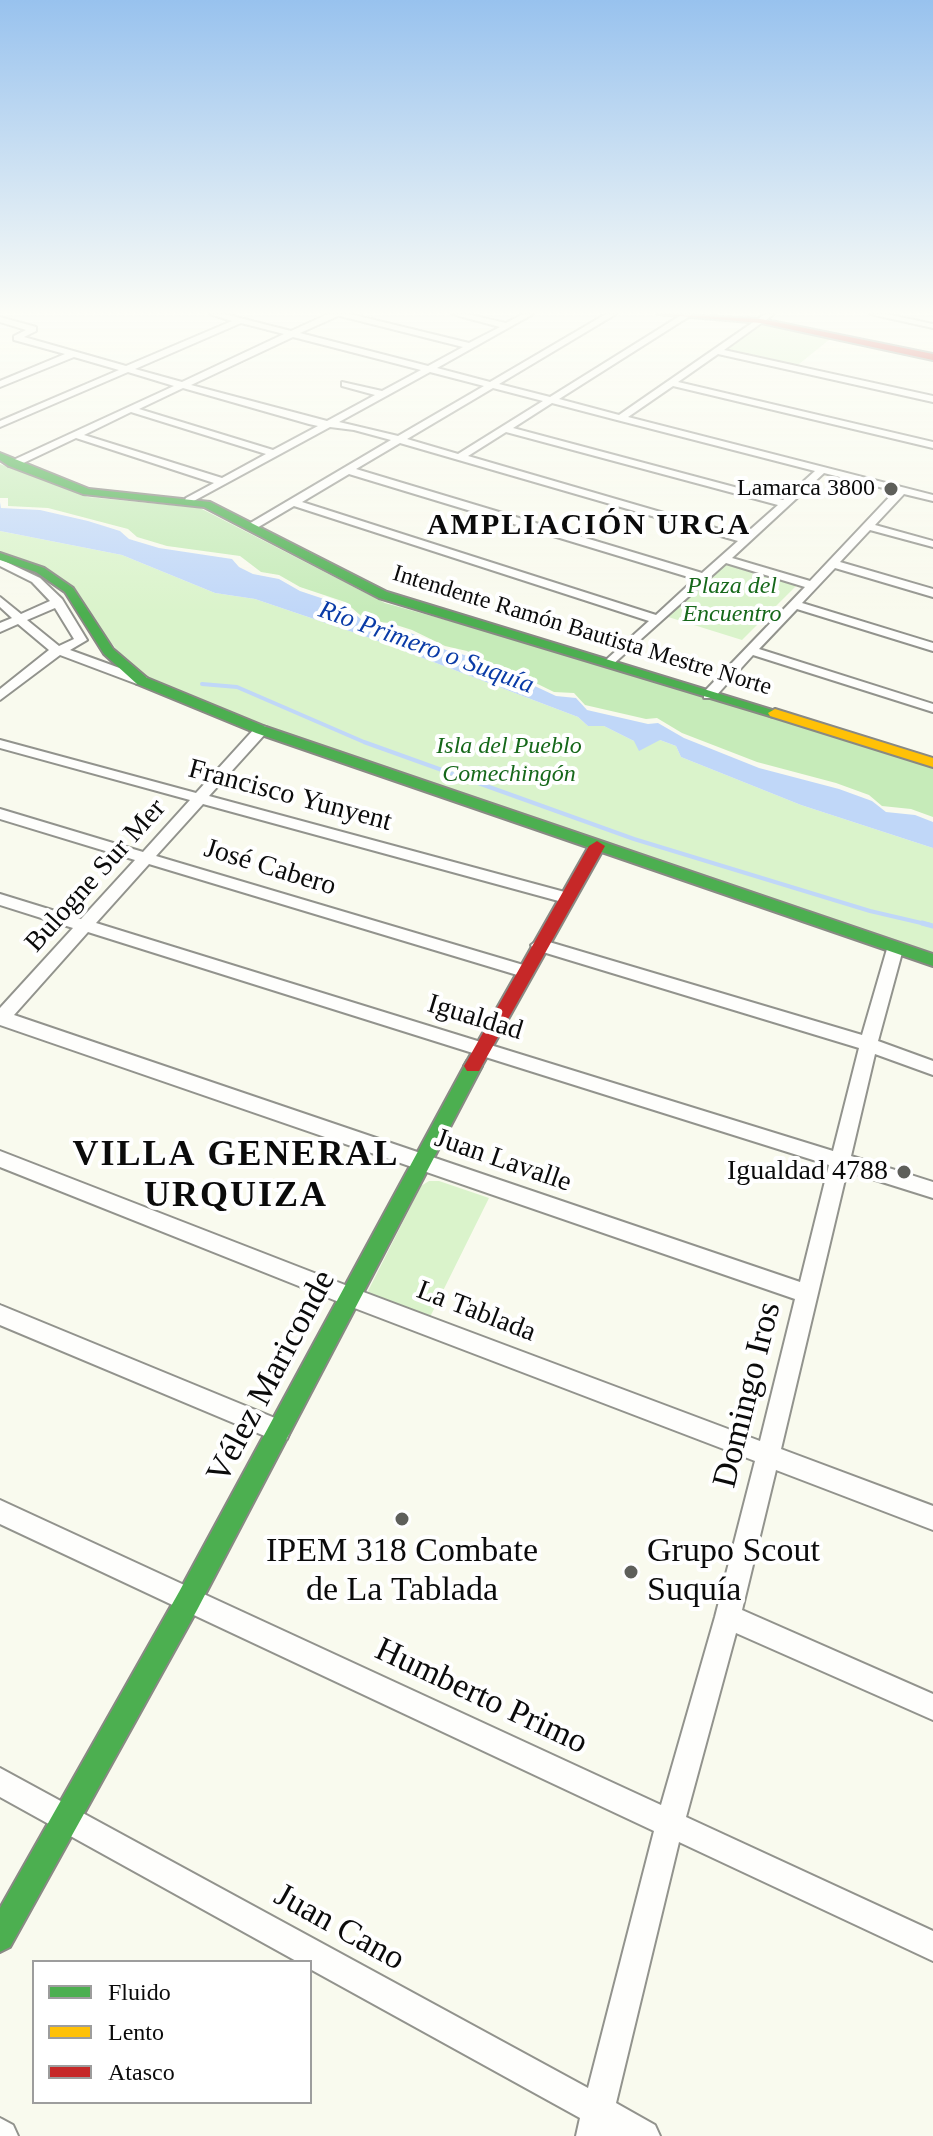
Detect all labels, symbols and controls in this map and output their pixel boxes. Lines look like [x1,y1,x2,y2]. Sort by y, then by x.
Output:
place label: Lamarca 3800 [737,475,875,503]
marker: Lamarca 3800 [882,480,900,498]
district label: AMPLIACIÓN URCA [427,508,751,544]
street label: Intendente Ramón Bautista Mestre Norte [389,560,775,702]
park label: Plaza del Encuentro [682,573,782,629]
water label: Río Primero o Suquía [314,595,538,701]
park label: Isla del Pueblo Comechingón [436,733,582,789]
street label: Francisco Yunyent [185,753,395,839]
street label: Bulogne Sur Mer [18,793,174,959]
street label: José Cabero [200,832,340,904]
street label: Igualdad [423,988,527,1048]
street label: Juan Lavalle [430,1122,576,1200]
district label: VILLA GENERAL URQUIZA [72,1134,400,1219]
place label: Igualdad 4788 [727,1155,888,1189]
marker: Igualdad 4788 [895,1163,913,1181]
street label: Vélez Mariconde [199,1264,345,1490]
street label: La Tablada [412,1274,540,1350]
street label: Domingo Iros [705,1298,791,1492]
marker: IPEM 318 Combate de La Tablada [393,1510,411,1528]
place label: IPEM 318 Combate de La Tablada [266,1532,538,1612]
place label: Grupo Scout Suquía [647,1532,820,1612]
marker: Grupo Scout Suquía [622,1563,640,1581]
street label: Humberto Primo [368,1630,594,1764]
street label: Juan Cano [267,1876,411,1980]
legend [32,1960,312,2104]
text: Fluido [108,1979,171,2005]
text: Lento [108,2019,164,2045]
text: Atasco [108,2059,175,2085]

